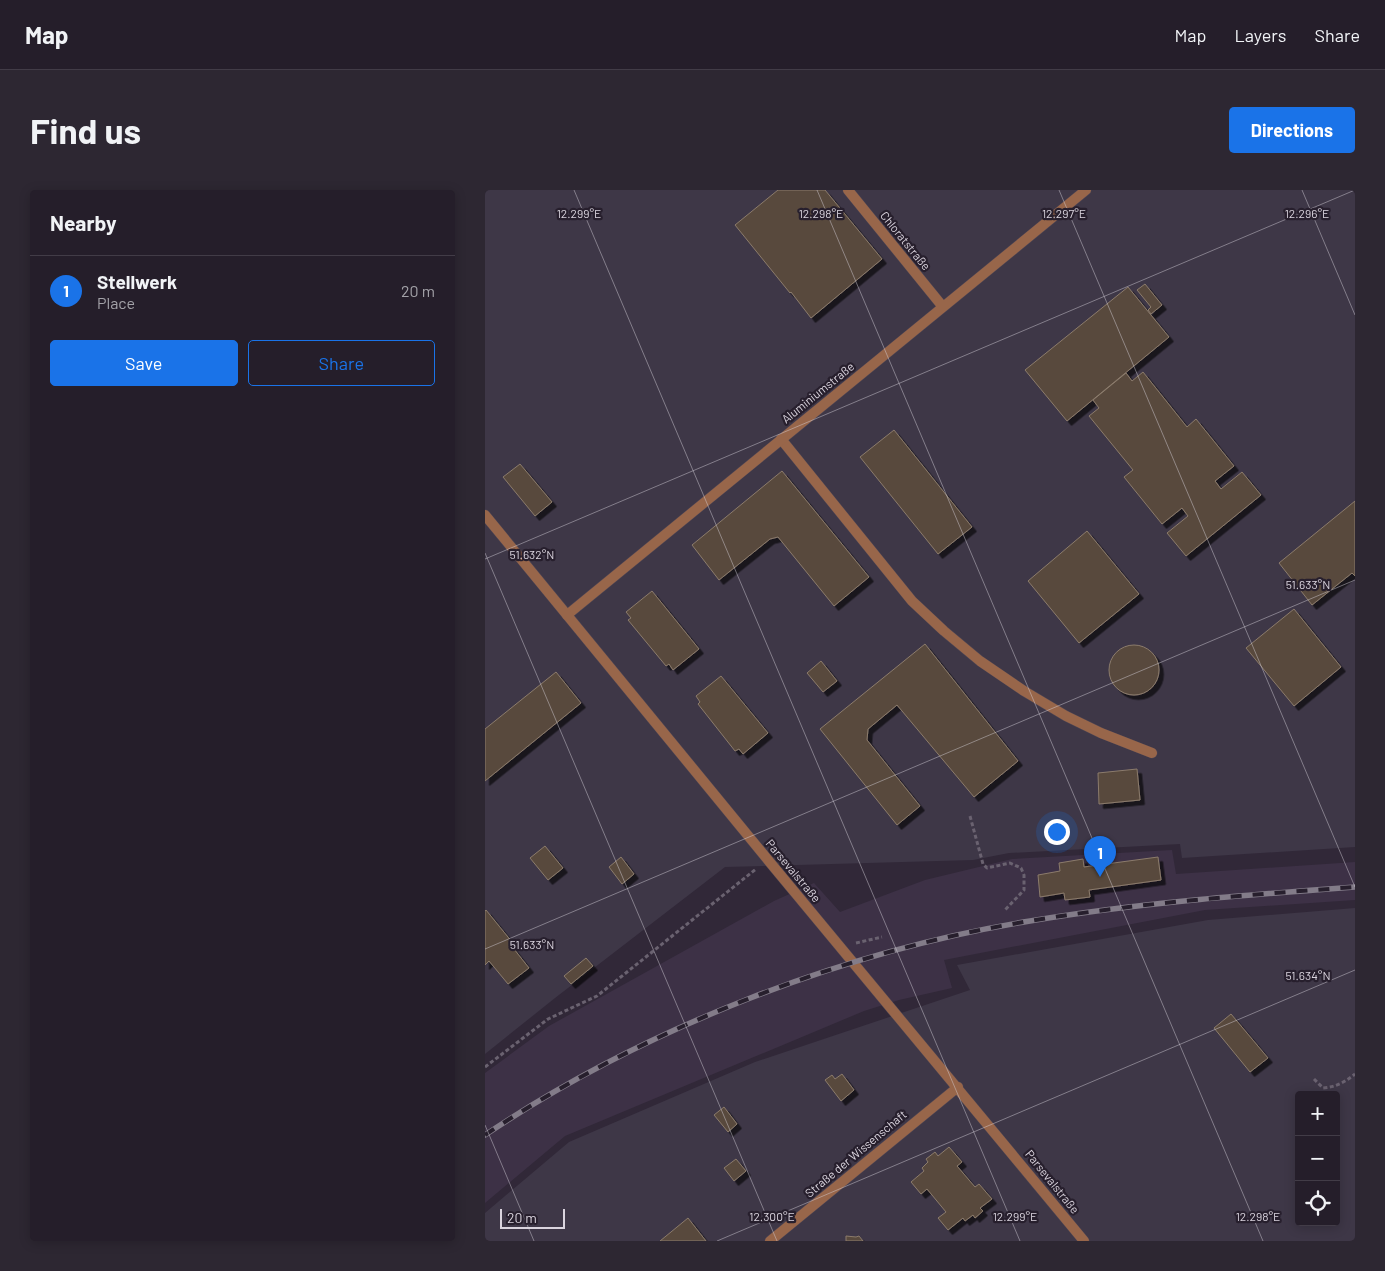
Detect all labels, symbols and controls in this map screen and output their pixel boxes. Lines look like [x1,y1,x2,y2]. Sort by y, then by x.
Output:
text: Map [25,20,68,49]
text: Map [1174,24,1206,46]
text: Layers [1234,24,1287,46]
text: Share [1315,24,1360,46]
button: Directions [1229,107,1355,153]
text: Find us [30,109,141,151]
text: 12.299°E [557,206,601,220]
text: 12.298°E [799,206,843,220]
text: 12.297°E [1042,206,1086,220]
text: 12.296°E [1285,206,1329,220]
street label: Chloratstraße [878,208,934,273]
text: Nearby [50,210,116,235]
text: Stellwerk [97,270,177,293]
text: 1 [63,281,69,300]
text: 20 m [401,281,435,300]
text: Place [97,293,135,312]
button: Save [50,340,238,386]
button: Share [248,340,435,386]
street label: Aluminiumstraße [778,359,856,426]
text: 51.632°N [510,547,554,561]
text: 51.633°N [1286,577,1330,591]
your location [1044,819,1070,845]
street label: Parsevalstraße [763,836,824,905]
pin: 1 [1084,836,1116,877]
text: 51.633°N [510,937,554,951]
text: 51.634°N [1285,968,1331,982]
map controls [1295,1091,1340,1226]
button: + [1295,1091,1340,1136]
street label: Straße der Wissenschaft [802,1107,909,1200]
button: − [1295,1136,1340,1181]
street label: Parsevalstraße [1023,1147,1083,1216]
button: locate [1295,1181,1340,1226]
scale bar [500,1206,565,1229]
text: 20 m [507,1209,537,1226]
text: 12.300°E [749,1209,795,1223]
text: 12.299°E [993,1209,1037,1223]
text: 12.298°E [1236,1209,1280,1223]

